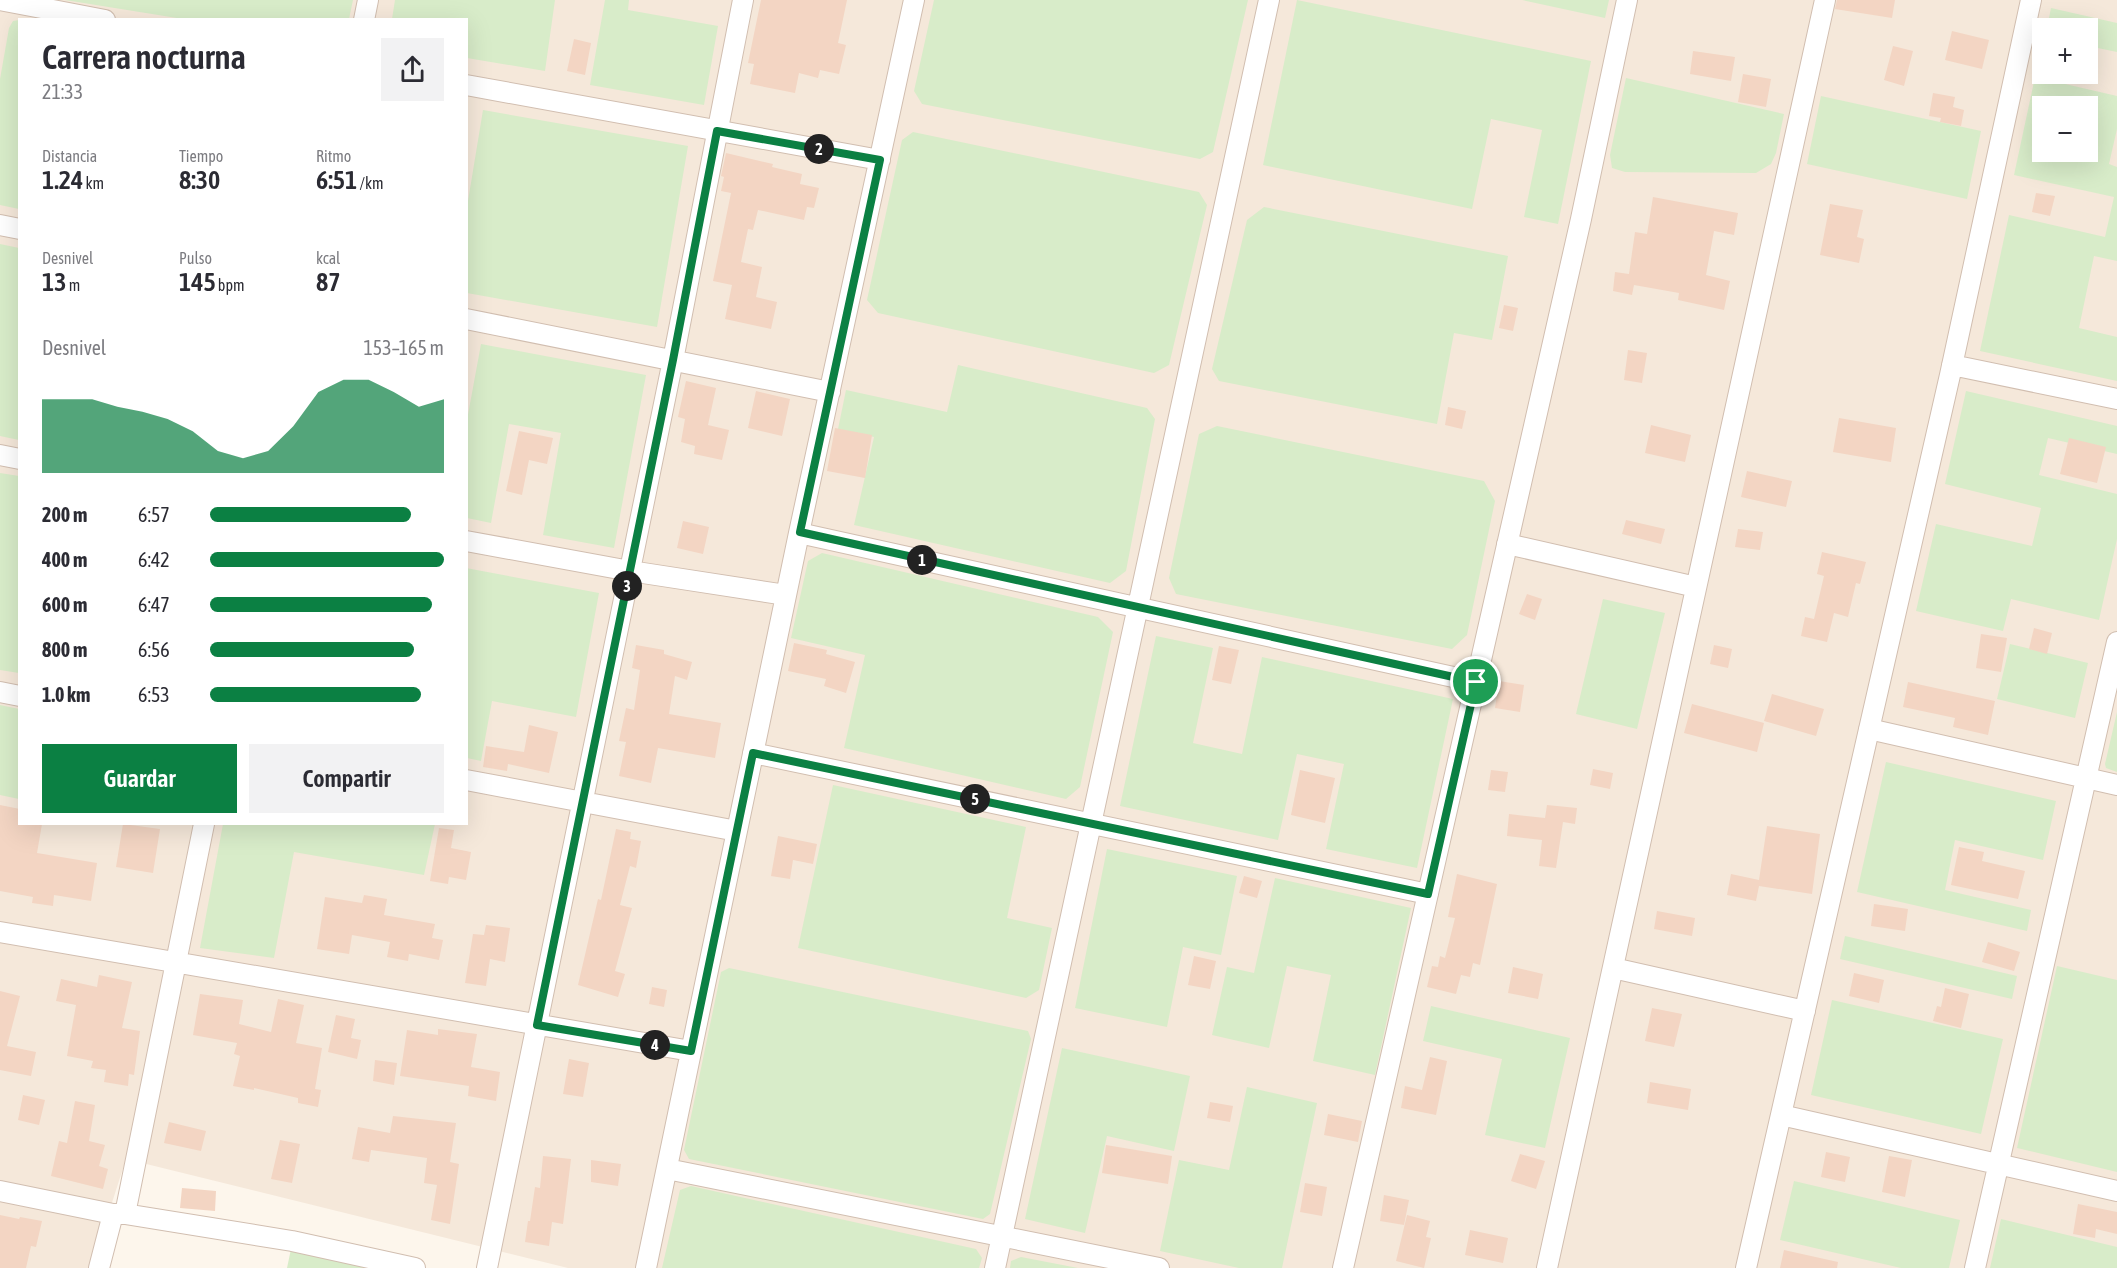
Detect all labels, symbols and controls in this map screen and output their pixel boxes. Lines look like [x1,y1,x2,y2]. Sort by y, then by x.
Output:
map controls [2032,18,2098,162]
button: + [2032,18,2098,84]
text: Carrera nocturna [42,38,246,76]
button: share [381,38,444,101]
text: 21:33 [42,80,83,103]
button: − [2032,96,2098,162]
pin: 2 [804,134,834,164]
text: 2 [815,140,823,158]
text: Distancia [42,147,97,165]
text: Tiempo [179,147,223,165]
text: Ritmo [316,147,351,165]
text: 1.24 [42,165,83,195]
text: 8:30 [179,165,220,195]
text: 6:51 [316,165,357,195]
text: km [83,174,104,192]
text: /km [357,174,383,192]
text: Desnivel [42,249,93,267]
text: Pulso [179,249,212,267]
text: kcal [316,249,340,267]
text: 13 [42,267,66,297]
text: 145 [179,267,216,297]
text: 87 [316,267,340,297]
text: m [66,276,80,294]
text: bpm [216,276,245,294]
text: Desnivel [42,336,106,359]
text: 153–165 m [363,336,444,359]
text: 200 m [42,503,87,526]
text: 6:57 [138,503,170,526]
pin: 1 [907,545,937,575]
text: 400 m [42,548,87,571]
text: 6:42 [138,548,170,571]
text: 1 [918,551,926,569]
pin: 3 [612,571,642,601]
text: 3 [623,577,631,595]
text: 600 m [42,593,87,616]
text: 6:47 [138,593,170,616]
text: 800 m [42,638,87,661]
text: 6:56 [138,638,170,661]
pin [1450,656,1501,707]
icon: arrive [1459,665,1492,698]
text: 1.0 km [42,683,90,706]
text: 6:53 [138,683,170,706]
button: Guardar [42,744,237,813]
button: Compartir [249,744,444,813]
pin: 5 [960,784,990,814]
text: 5 [971,790,979,808]
pin: 4 [640,1030,670,1060]
text: 4 [651,1036,659,1054]

